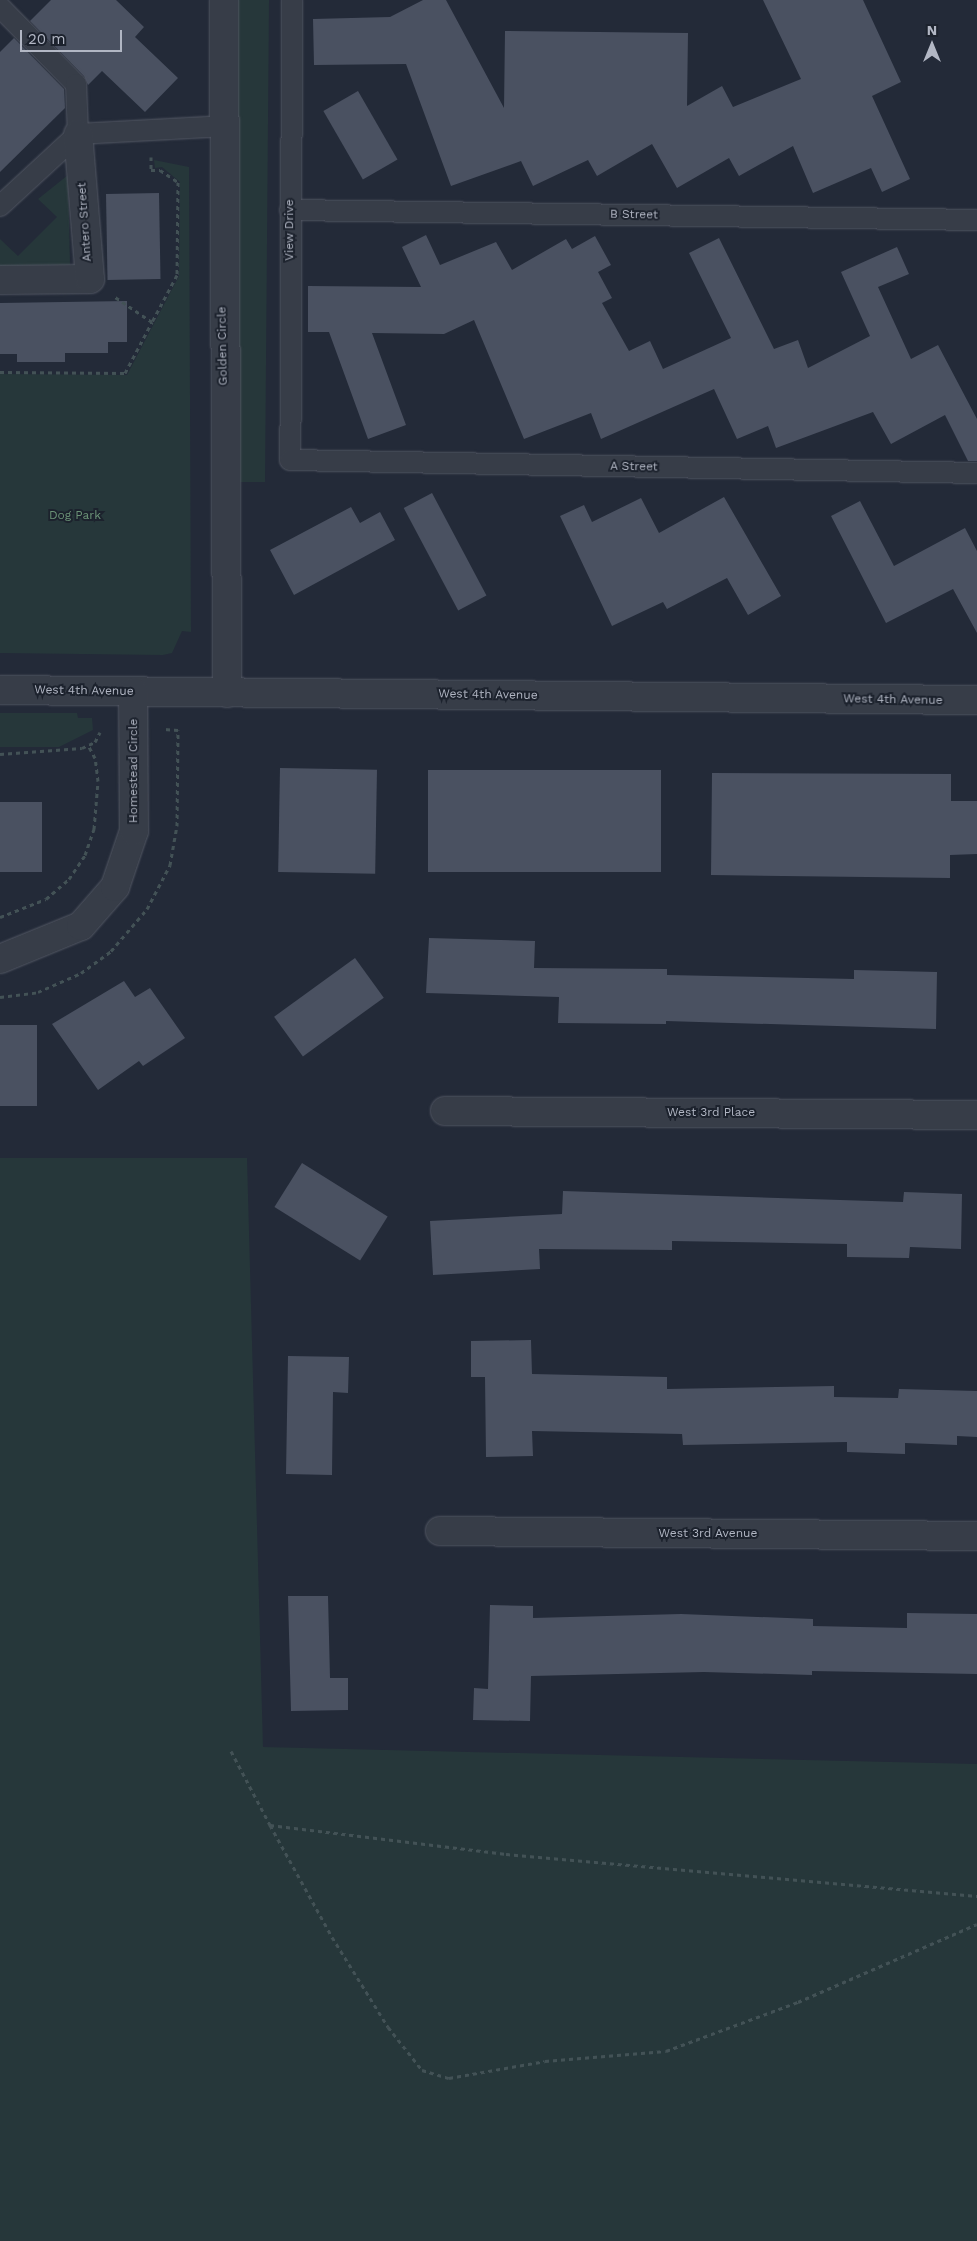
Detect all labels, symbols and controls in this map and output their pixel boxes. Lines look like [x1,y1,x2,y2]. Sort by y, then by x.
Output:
scale bar [22,20,125,52]
north arrow [907,20,957,70]
text: N [927,22,937,38]
text: 20 m [28,30,66,48]
street label: Antero Street [75,182,95,262]
street label: View Drive [283,199,297,261]
street label: B Street [610,207,658,223]
street label: Golden Circle [215,306,231,386]
street label: A Street [610,459,658,475]
park label: Dog Park [49,509,101,523]
street label: West 4th Avenue [34,683,134,699]
street label: West 4th Avenue [438,687,538,703]
street label: West 4th Avenue [843,692,943,708]
street label: Homestead Circle [127,719,141,823]
street label: West 3rd Place [667,1106,755,1120]
street label: West 3rd Avenue [658,1527,758,1541]

